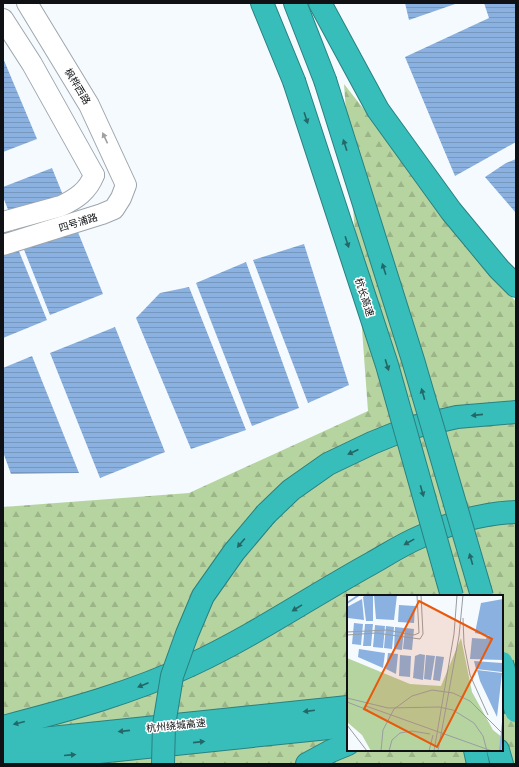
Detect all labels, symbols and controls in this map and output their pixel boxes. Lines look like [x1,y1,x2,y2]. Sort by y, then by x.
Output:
street label: 枫桦西路 [62,66,93,107]
one-way arrow [303,113,309,125]
one-way arrow [102,133,108,144]
one-way arrow [342,139,348,151]
street label: 四号浦路 [57,210,99,235]
one-way arrow [344,236,350,248]
one-way arrow [381,263,387,275]
street label: 杭长高速 [352,276,377,318]
one-way arrow [384,360,390,372]
one-way arrow [420,387,426,399]
one-way arrow [471,412,483,419]
one-way arrow [348,449,359,455]
one-way arrow [419,485,425,497]
one-way arrow [237,539,246,548]
one-way arrow [403,539,415,546]
one-way arrow [468,552,474,564]
inset map [347,595,503,751]
one-way arrow [291,604,303,611]
one-way arrow [137,683,149,689]
one-way arrow [303,708,315,714]
street label: 杭州绕城高速 [146,716,207,735]
one-way arrow [13,720,25,726]
one-way arrow [118,727,130,734]
one-way arrow [193,738,205,745]
one-way arrow [64,752,76,758]

